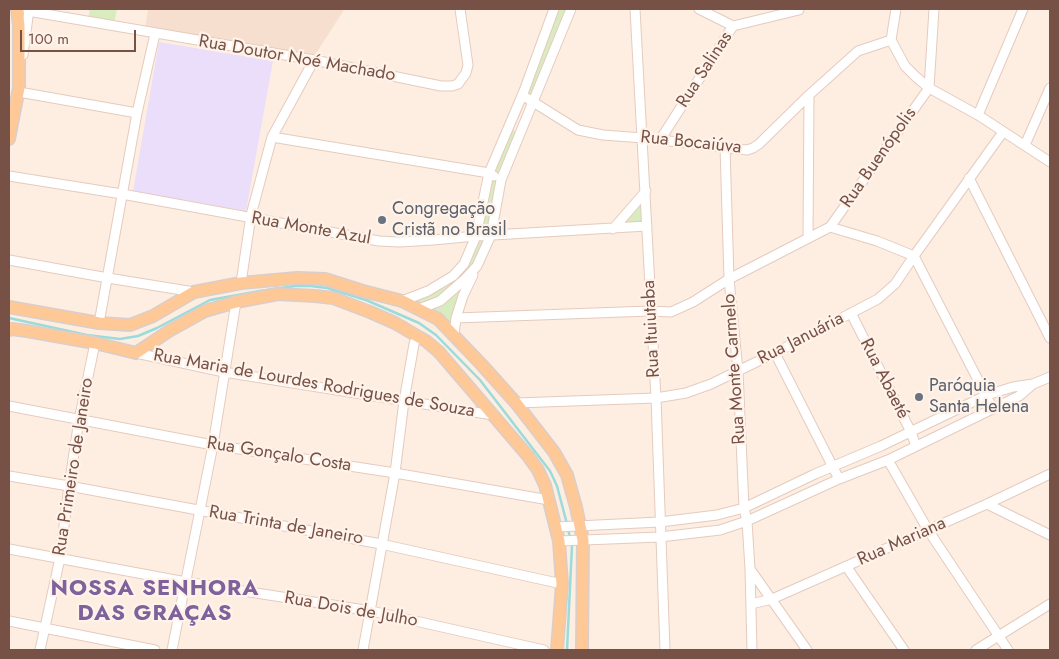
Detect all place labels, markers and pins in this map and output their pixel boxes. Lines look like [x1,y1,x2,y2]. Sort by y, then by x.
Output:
place label: Congregação Cristã no Brasil [392,199,507,242]
marker: Congregação Cristã no Brasil [376,214,388,226]
place label: Paróquia Santa Helena [929,376,1029,418]
marker: Paróquia Santa Helena [913,391,925,403]

